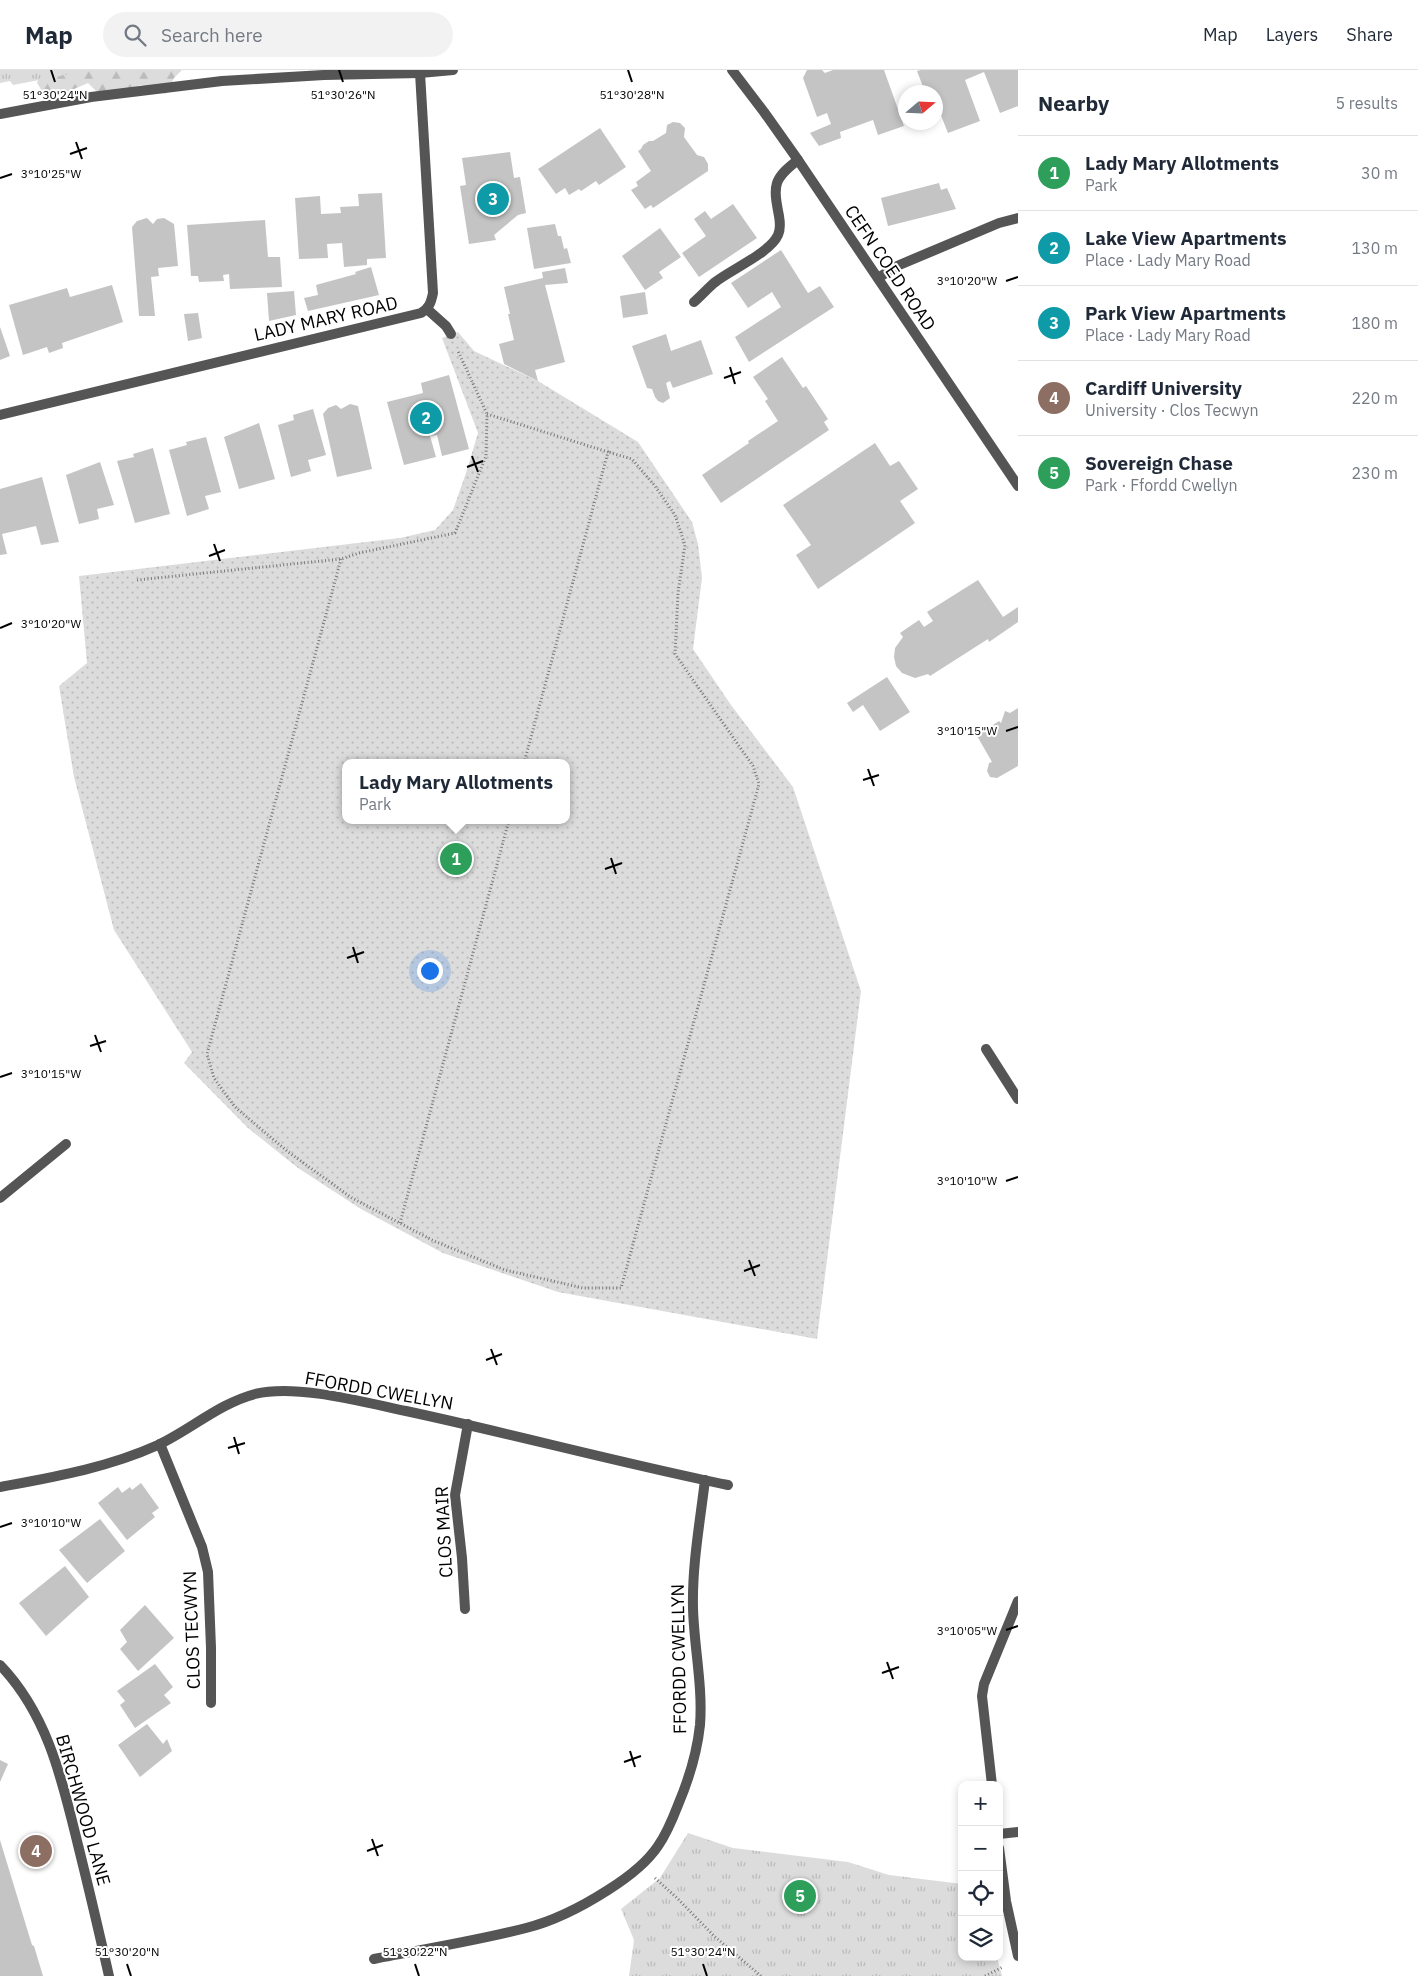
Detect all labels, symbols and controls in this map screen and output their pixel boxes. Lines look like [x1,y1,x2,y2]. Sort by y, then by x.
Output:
search box [103,12,453,57]
text: Map [25,19,73,51]
icon: search [121,21,149,49]
text: Search here [161,23,263,47]
text: Map [1203,23,1238,46]
text: Layers [1266,23,1318,46]
text: Share [1346,23,1393,46]
north arrow [898,85,943,130]
text: 51°30'24"N [22,87,88,102]
text: 51°30'26"N [310,87,376,102]
text: 51°30'28"N [599,87,665,102]
text: Nearby [1038,89,1109,117]
text: 5 results [1335,93,1398,113]
text: Lady Mary Allotments [1085,151,1279,175]
text: 1 [1049,163,1059,183]
text: 30 m [1361,163,1398,183]
text: 3°10'25"W [21,166,82,181]
text: Park [1085,175,1117,195]
pin: 3 [477,180,509,218]
street label: CEFN COED ROAD [840,200,941,335]
text: Lake View Apartments [1085,226,1287,250]
text: 2 [1049,238,1059,258]
text: 130 m [1351,238,1398,258]
text: Place · Lady Mary Road [1085,250,1251,270]
text: 3°10'20"W [937,273,998,288]
street label: LADY MARY ROAD [252,291,400,346]
text: Park View Apartments [1085,301,1286,325]
text: 3 [1049,313,1059,333]
text: 180 m [1351,313,1398,333]
text: Place · Lady Mary Road [1085,325,1251,345]
text: Cardiff University [1085,376,1242,400]
text: 4 [1049,388,1059,408]
text: 220 m [1351,388,1398,408]
pin: 2 [410,399,442,437]
text: University · Clos Tecwyn [1085,400,1259,420]
text: Sovereign Chase [1085,451,1233,475]
text: 5 [1049,463,1059,483]
text: 230 m [1351,463,1398,483]
text: Park · Ffordd Cwellyn [1085,475,1238,495]
text: 3°10'20"W [21,616,82,631]
text: 3°10'15"W [937,723,998,738]
popup [342,759,570,824]
text: Lady Mary Allotments [359,770,553,794]
text: Park [359,794,391,814]
pin: 1 [440,840,472,878]
your location [417,958,443,984]
text: 3°10'15"W [21,1066,82,1081]
text: 3°10'10"W [937,1173,998,1188]
street label: FFORDD CWELLYN [303,1366,455,1415]
street label: CLOS MAIR [430,1485,457,1579]
text: 3°10'10"W [21,1515,82,1530]
street label: CLOS TECWYN [178,1570,205,1690]
street label: FFORDD CWELLYN [666,1584,691,1734]
text: 3°10'05"W [937,1623,998,1638]
street label: BIRCHWOOD LANE [51,1732,116,1888]
map controls [958,1781,1003,1961]
button: + [958,1781,1003,1826]
button: − [958,1826,1003,1871]
pin: 4 [20,1832,52,1870]
button: locate [958,1871,1003,1916]
pin: 5 [784,1877,816,1915]
button: layers [958,1916,1003,1961]
text: 51°30'20"N [94,1944,160,1959]
text: 51°30'22"N [382,1944,448,1959]
text: 51°30'24"N [670,1944,736,1959]

